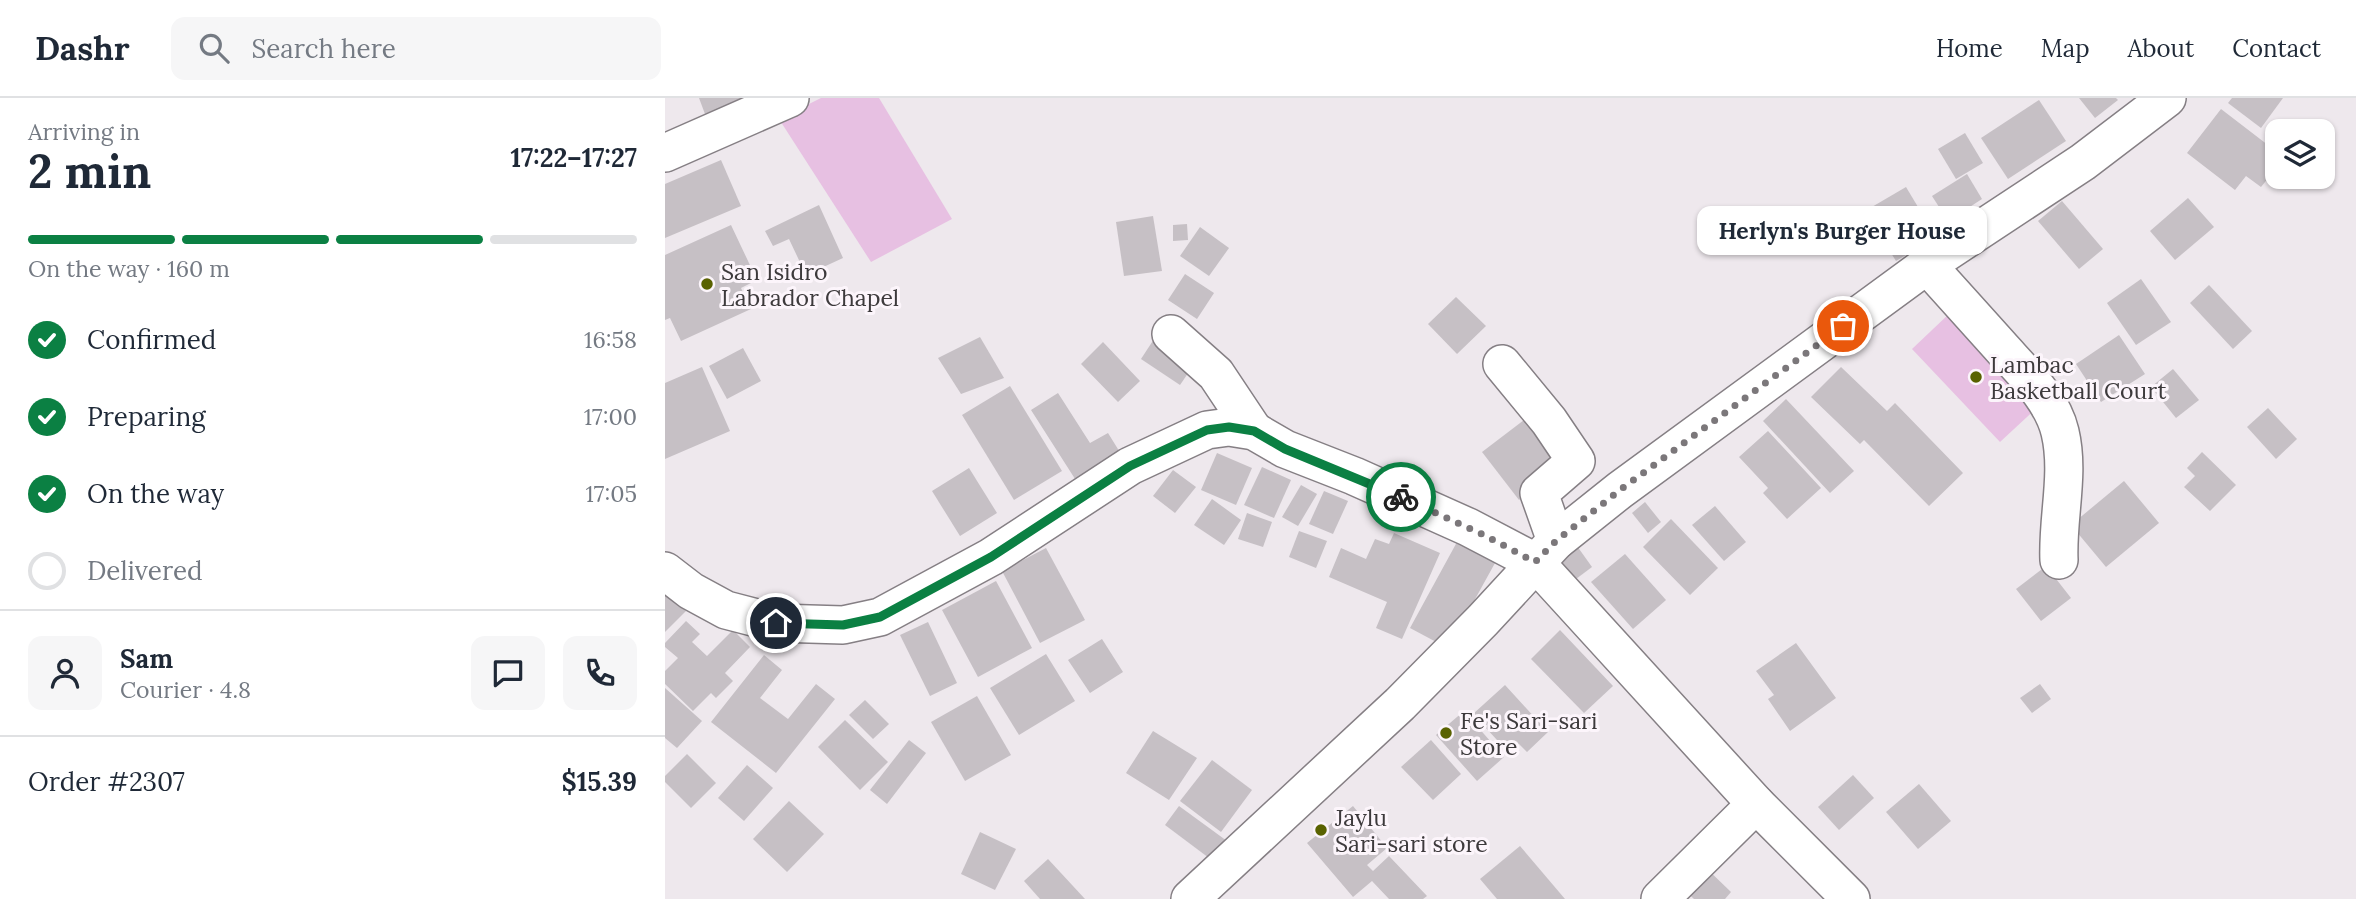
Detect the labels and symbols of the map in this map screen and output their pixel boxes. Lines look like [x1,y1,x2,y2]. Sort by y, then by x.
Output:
callout: Herlyn's Burger House [1698,207,1988,256]
place label: San Isidro Labrador Chapel [721,257,899,312]
marker: San Isidro Labrador Chapel [699,276,715,292]
pin [1813,296,1873,356]
place label: Lambac Basketball Court [1990,350,2166,405]
marker: Lambac Basketball Court [1968,369,1984,385]
courier [1366,462,1436,532]
pin [746,593,806,653]
place label: Fe's Sari-sari Store [1460,706,1598,761]
marker: Fe's Sari-sari Store [1438,725,1454,741]
place label: Jaylu Sari-sari store [1334,803,1488,858]
marker: Jaylu Sari-sari store [1313,822,1329,838]

